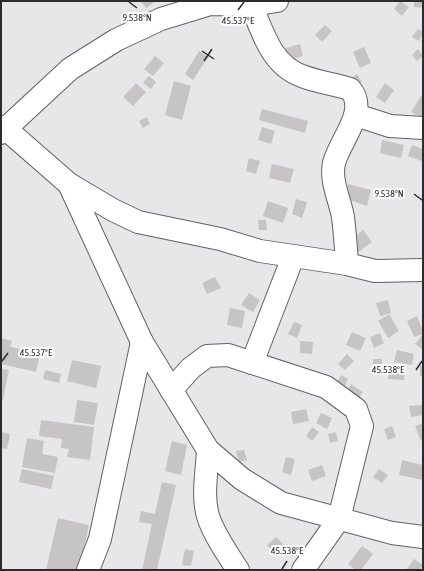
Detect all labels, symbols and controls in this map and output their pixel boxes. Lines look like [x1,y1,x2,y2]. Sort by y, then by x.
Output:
text: 9.538°N [122,12,152,23]
text: 45.537°E [222,15,255,26]
text: 9.538°N [374,188,404,199]
text: 45.537°E [20,347,53,358]
text: 45.538°E [372,364,405,375]
text: 45.538°E [271,545,304,556]

